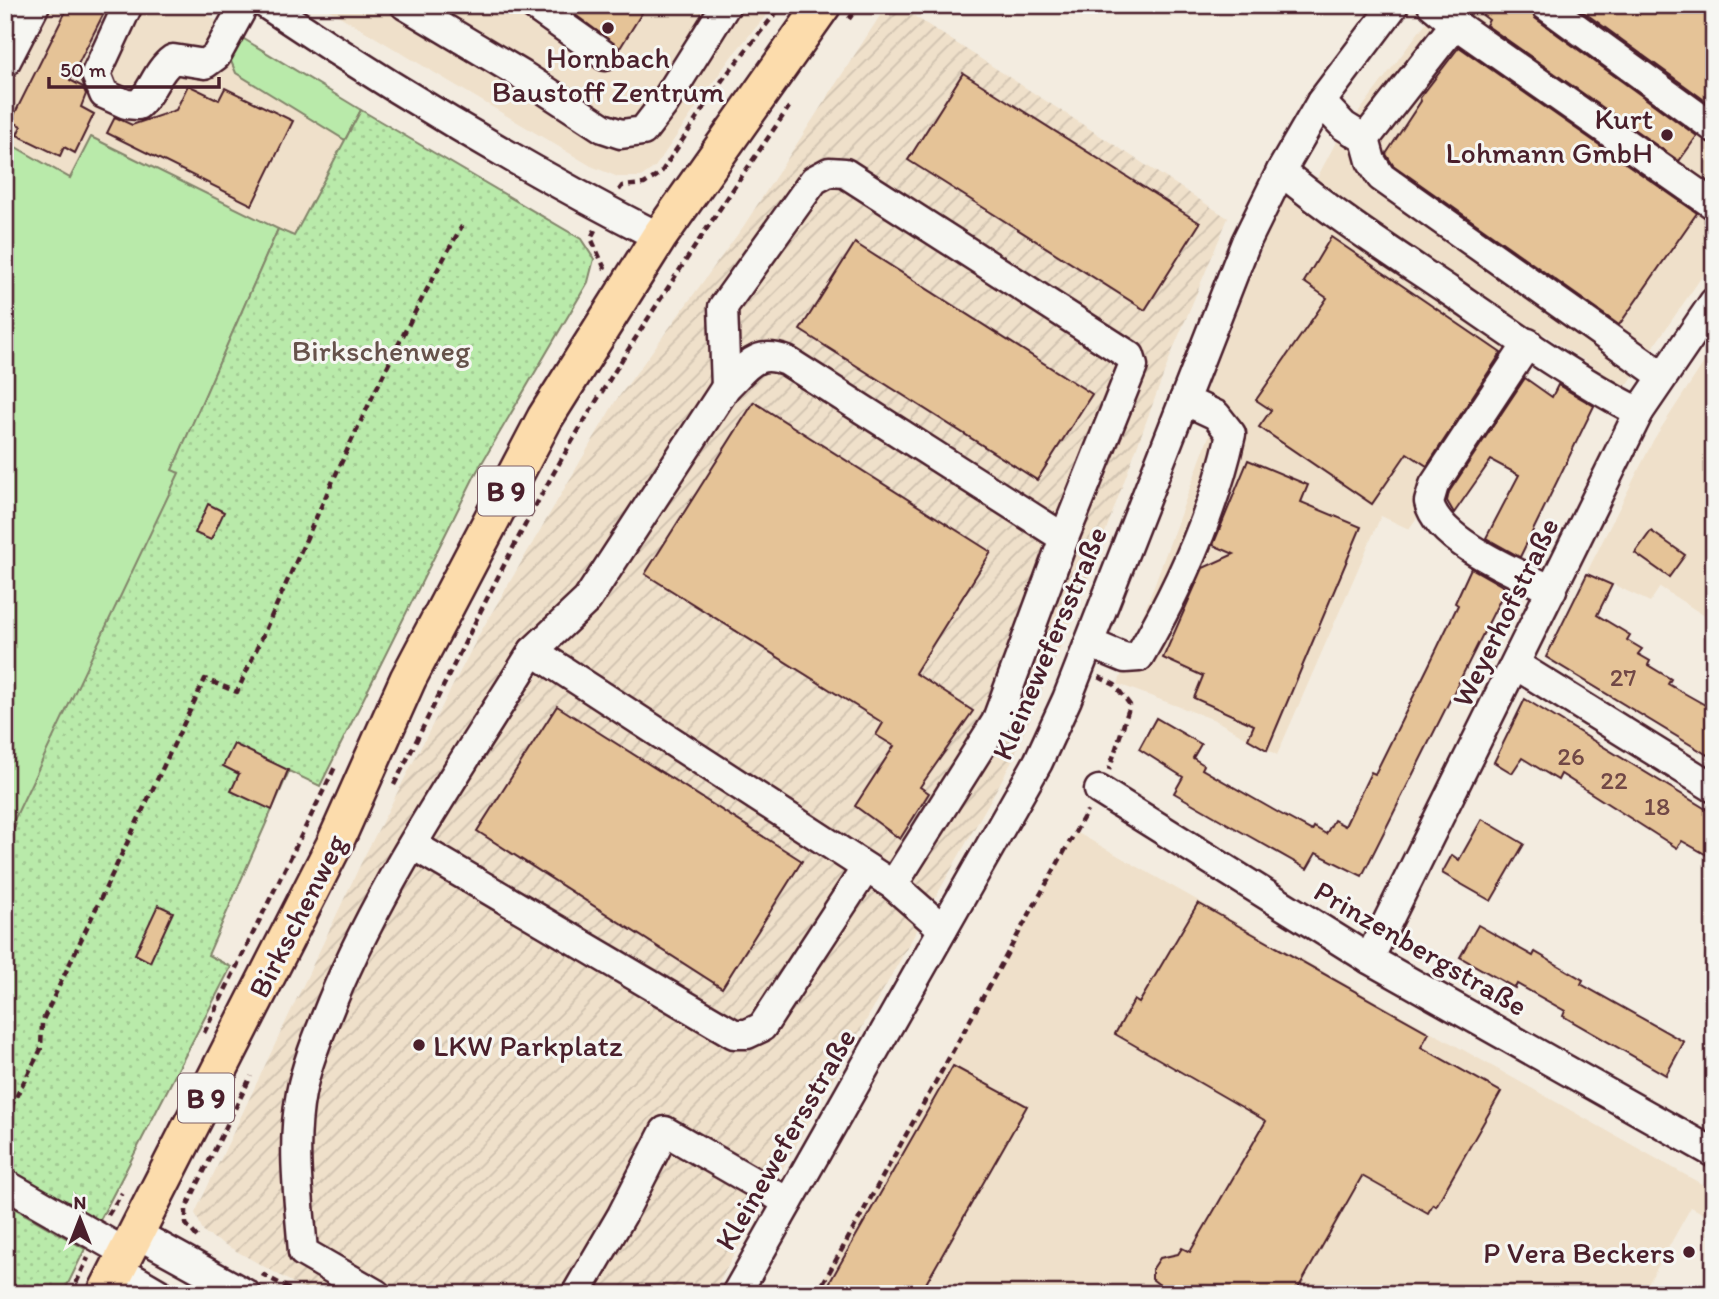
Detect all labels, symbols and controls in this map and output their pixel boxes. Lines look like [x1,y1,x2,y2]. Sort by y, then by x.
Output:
marker: Hornbach Baustoff Zentrum [600,20,616,36]
place label: Hornbach Baustoff Zentrum [492,39,724,110]
scale bar [49,46,219,90]
text: 50 m [60,57,107,82]
place label: Kurt Lohmann GmbH [1445,100,1653,171]
marker: Kurt Lohmann GmbH [1659,127,1675,143]
park label: Birkschenweg [292,332,471,369]
road number: B 9 [478,466,534,516]
street label: Weyerhofstraße [1443,511,1567,713]
street label: Kleinewefersstraße [983,521,1115,765]
house number: 27 [1610,661,1636,693]
house number: 26 [1557,740,1585,772]
house number: 22 [1600,764,1628,796]
house number: 18 [1644,790,1670,822]
street label: Birkschenweg [240,827,354,1004]
street label: Prinzenbergstraße [1308,872,1534,1024]
street label: Kleinewefersstraße [706,1021,864,1257]
place label: LKW Parkplatz [433,1027,623,1064]
marker: LKW Parkplatz [411,1037,427,1053]
road number: B 9 [178,1074,234,1122]
north arrow [46,1184,116,1254]
text: N [74,1191,86,1214]
place label: P Vera Beckers [1483,1234,1675,1271]
marker: P Vera Beckers [1681,1244,1697,1260]

